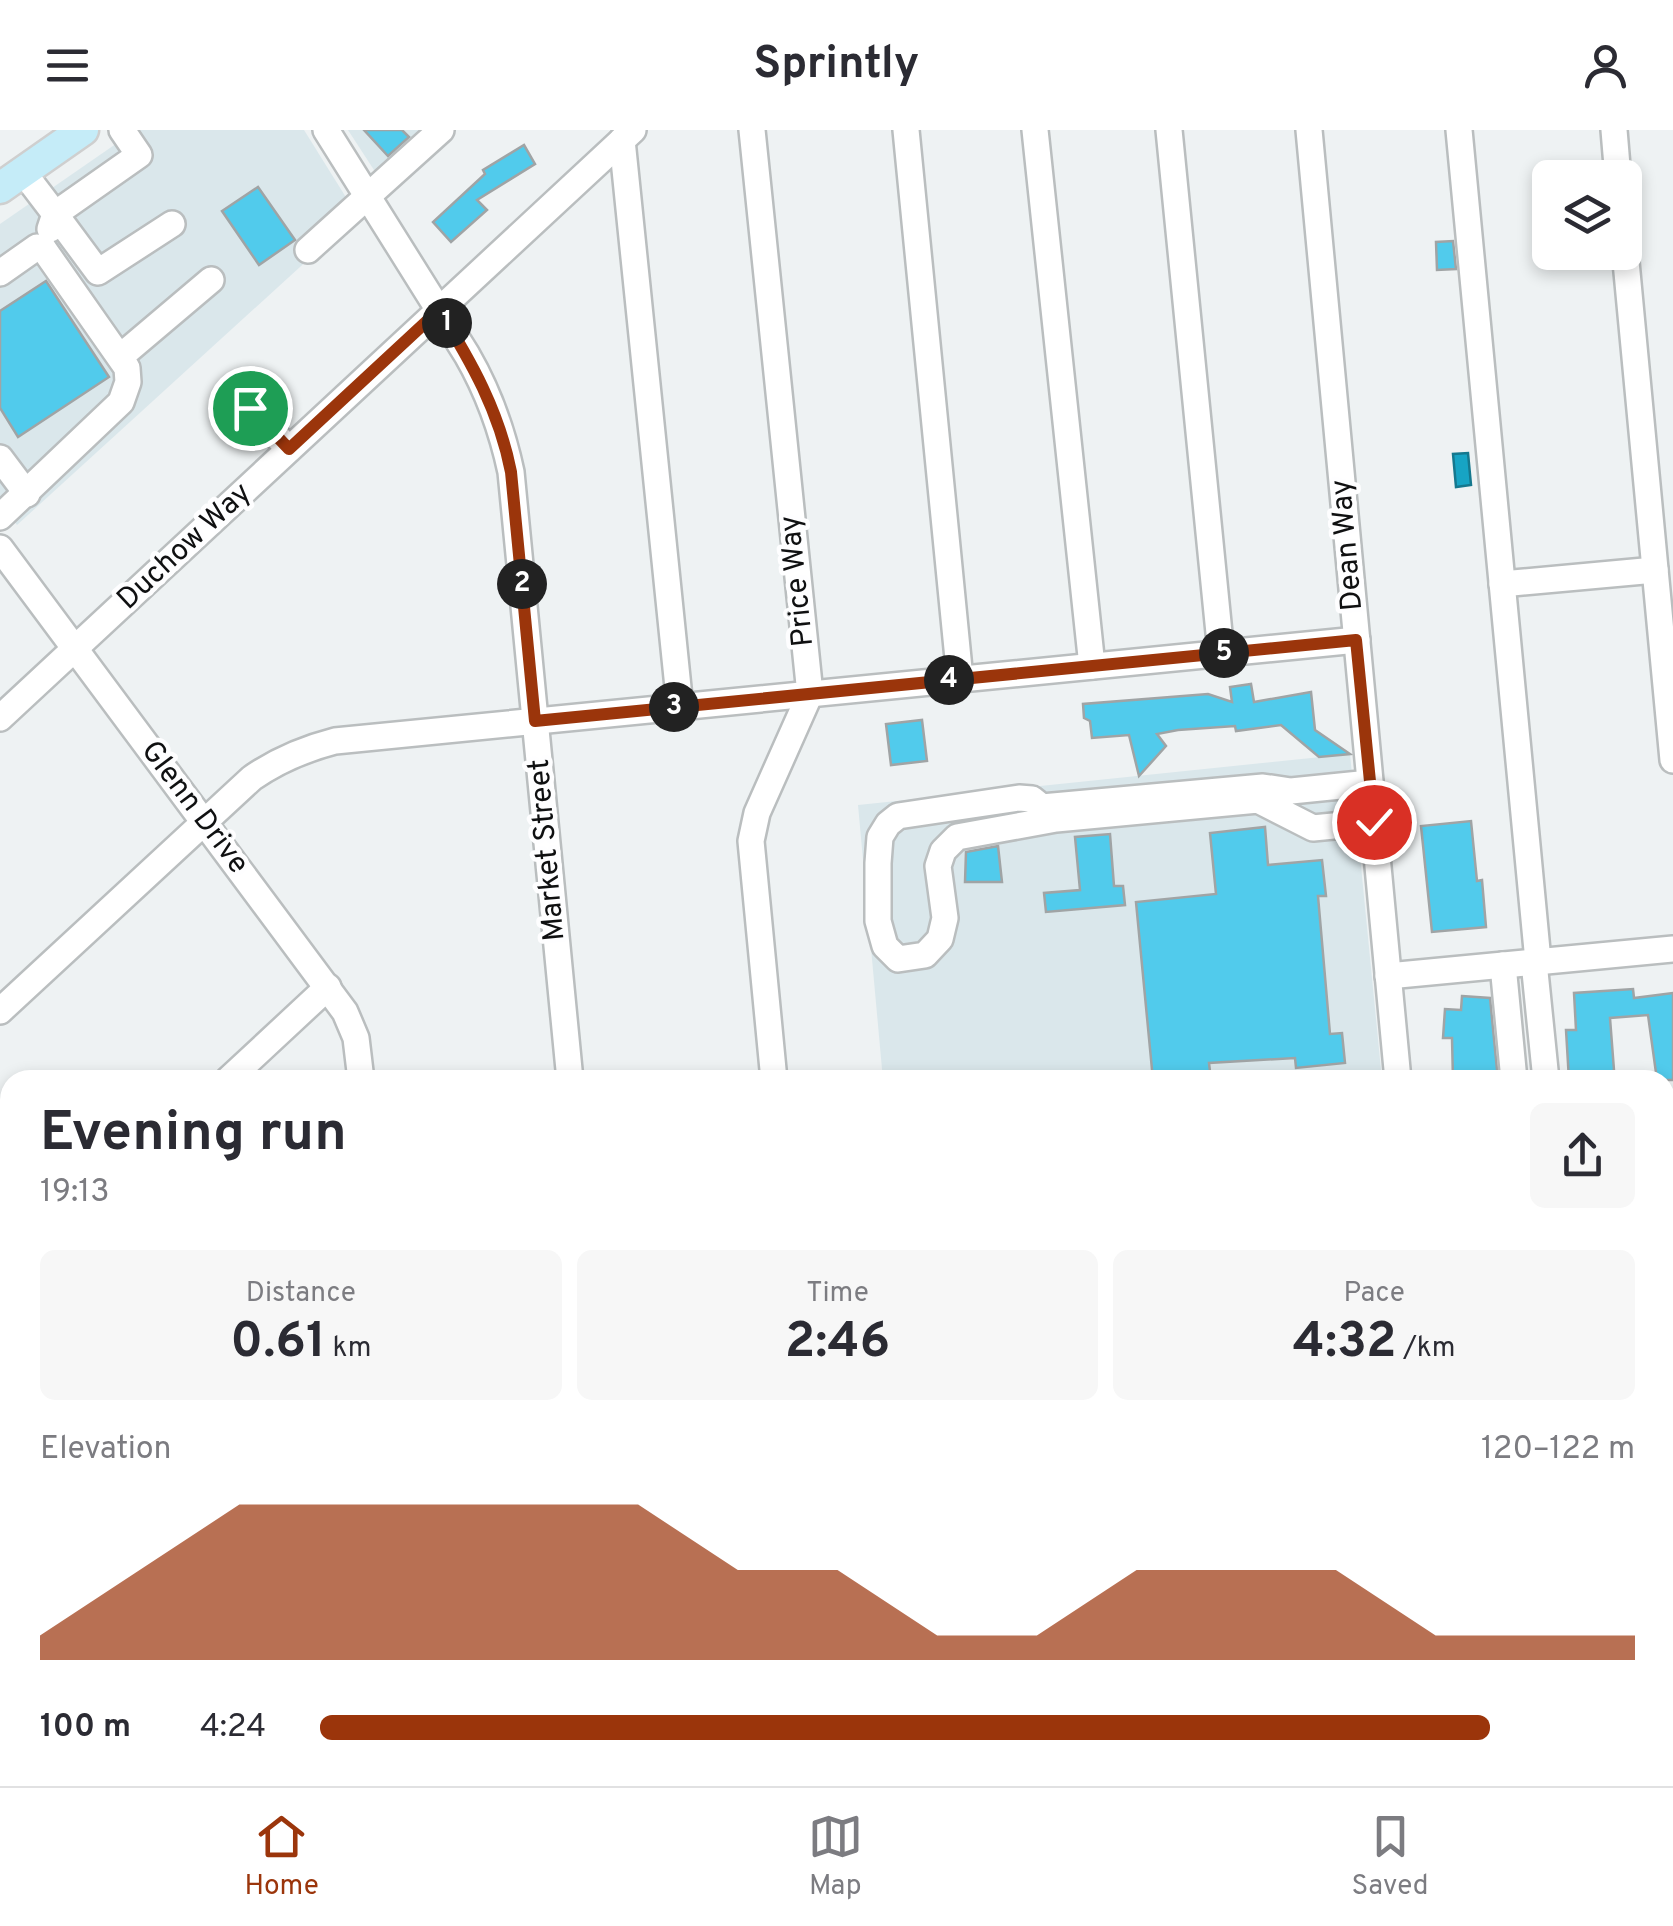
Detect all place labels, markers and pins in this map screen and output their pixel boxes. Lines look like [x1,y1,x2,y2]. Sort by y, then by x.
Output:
pin: 1 [422,298,472,348]
pin [208,366,293,451]
pin: 2 [497,559,547,609]
pin: 5 [1199,628,1249,678]
pin: 4 [924,655,974,705]
pin: 3 [649,682,699,732]
pin [1332,780,1417,865]

